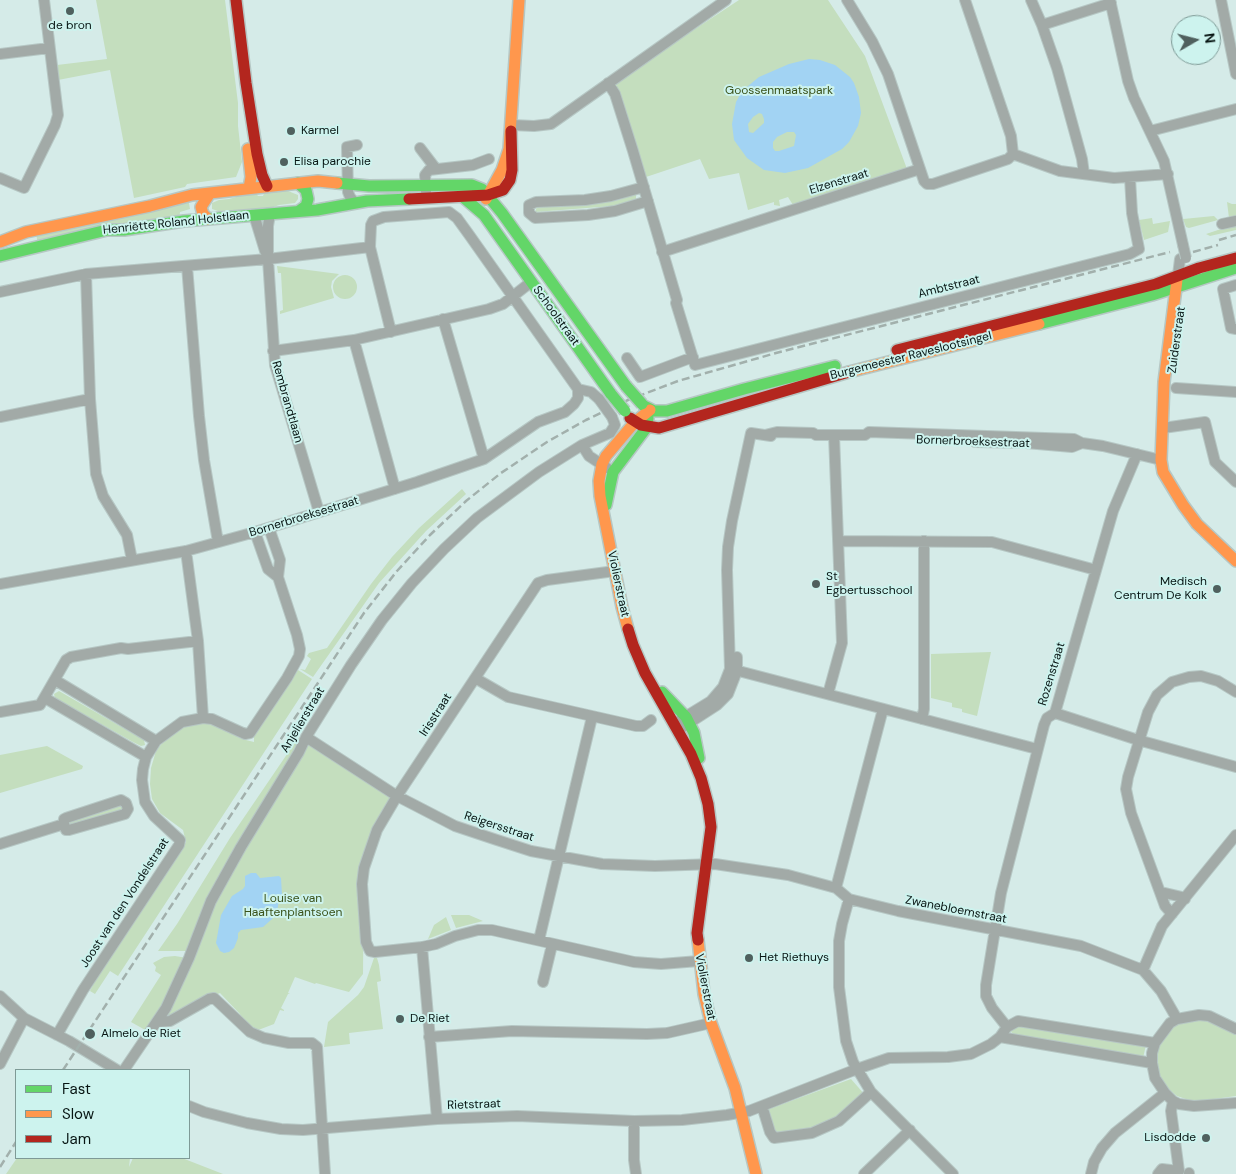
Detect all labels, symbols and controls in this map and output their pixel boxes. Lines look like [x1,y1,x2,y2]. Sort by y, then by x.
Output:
marker: de bron [64,5,76,17]
north arrow [1171,15,1221,65]
place label: de bron [48,19,92,33]
text: N [1200,32,1219,44]
park label: Goossenmaatspark [725,84,833,98]
place label: Karmel [301,124,339,138]
marker: Karmel [285,125,297,137]
place label: Elisa parochie [294,155,371,169]
marker: Elisa parochie [278,156,290,168]
street label: Elzenstraat [808,166,870,198]
street label: Henriëtte Roland Holstlaan [102,208,250,238]
street label: Ambtstraat [917,272,981,302]
street label: Schoolstraat [530,283,582,349]
street label: Zuiderstraat [1165,306,1189,374]
street label: Burgemeester Raveslootsingel [829,329,993,383]
street label: Rembrandtlaan [268,359,306,445]
street label: Bornerbroeksestraat [916,433,1030,451]
street label: Bornerbroeksestraat [248,494,360,540]
street label: Violierstraat [604,550,632,618]
place label: St Egbertusschool [826,570,913,598]
place label: Medisch Centrum De Kolk [1114,575,1207,603]
marker: St Egbertusschool [810,578,822,590]
marker: Medisch Centrum De Kolk [1211,583,1223,595]
street label: Rozenstraat [1036,641,1068,707]
street label: Anjelierstraat [278,685,328,755]
street label: Irisstraat [417,691,455,739]
street label: Reigersstraat [462,809,536,845]
street label: Joost van den Vondelstraat [78,835,172,971]
park label: Louise van Haaftenplantsoen [244,892,342,920]
street label: Zwanebloemstraat [904,893,1008,927]
place label: Het Riethuys [759,951,829,965]
marker: Het Riethuys [743,952,755,964]
street label: Violierstraat [692,953,718,1021]
place label: De Riet [410,1012,450,1026]
marker: De Riet [394,1013,406,1025]
marker: Almelo de Riet [83,1027,97,1041]
place label: Almelo de Riet [101,1027,181,1041]
legend [15,1069,190,1159]
text: Fast [62,1079,91,1099]
street label: Rietstraat [447,1097,501,1113]
text: Slow [62,1104,94,1124]
text: Jam [62,1129,91,1149]
place label: Lisdodde [1144,1131,1196,1145]
marker: Lisdodde [1200,1132,1212,1144]

